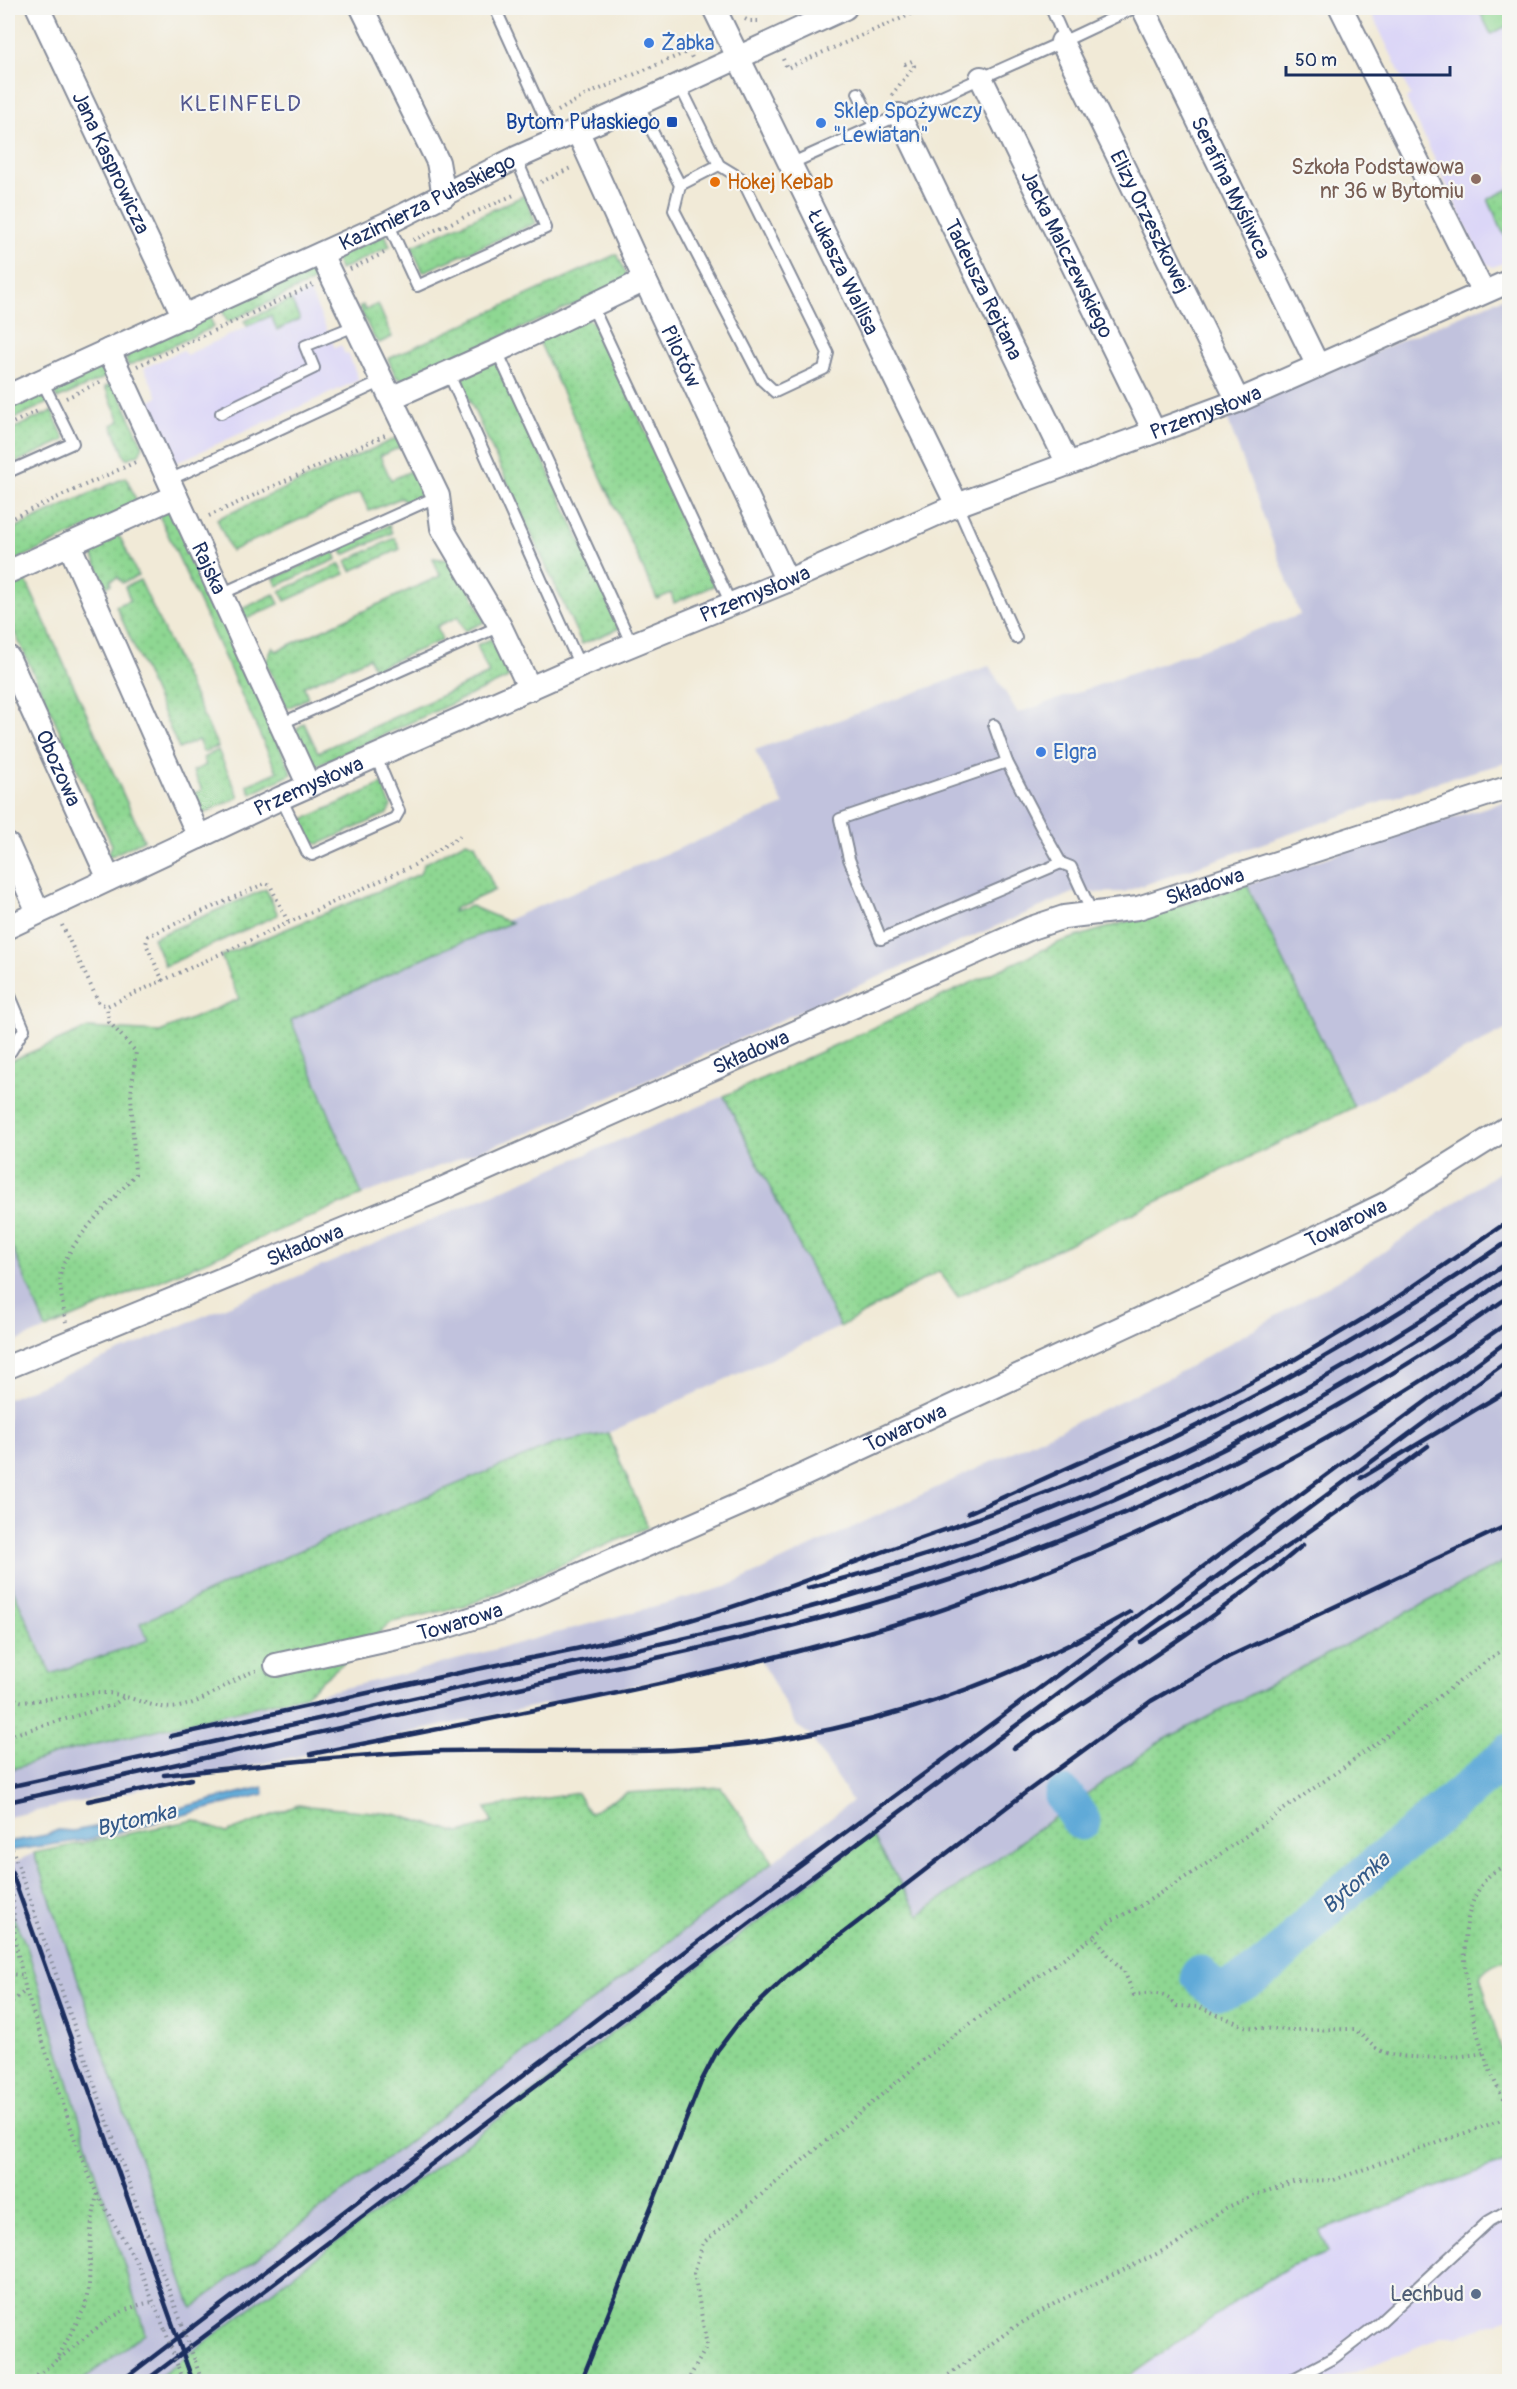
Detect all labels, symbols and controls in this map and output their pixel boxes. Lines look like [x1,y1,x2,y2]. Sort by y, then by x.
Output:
place label: Żabka [661,30,715,57]
marker: Żabka [642,36,656,50]
scale bar [1286,39,1450,77]
text: 50 m [1295,49,1337,72]
street label: Jana Kasprowicza [66,87,156,238]
district label: KLEINFELD [180,90,302,118]
place label: Sklep Spożywczy "Lewiatan" [833,98,982,149]
place label: Bytom Pułaskiego [506,109,660,136]
street label: Serafina Myśliwca [1185,112,1277,263]
marker: Bytom Pułaskiego [665,115,679,129]
marker: Sklep Spożywczy "Lewiatan" [814,116,828,130]
street label: Elizy Orzeszkowej [1104,146,1196,298]
street label: Kazimierza Pułaskiego [335,147,520,257]
place label: Szkoła Podstawowa nr 36 w Bytomiu [1291,154,1464,205]
street label: Jacka Malczewskiego [1015,166,1120,342]
place label: Hokej Kebab [727,169,833,196]
marker: Szkoła Podstawowa nr 36 w Bytomiu [1469,172,1483,186]
marker: Hokej Kebab [708,175,722,189]
street label: Łukasza Wallisa [800,203,885,339]
street label: Tadeusza Rejtana [938,215,1029,364]
street label: Pilotów [655,321,707,392]
street label: Przemysłowa [1146,379,1266,446]
street label: Rajska [185,538,233,599]
street label: Przemysłowa [696,559,814,629]
street label: Obozowa [29,726,88,810]
place label: Elgra [1053,739,1097,766]
marker: Elgra [1034,745,1048,759]
street label: Przemysłowa [250,750,367,822]
street label: Składowa [1162,861,1248,912]
street label: Składowa [708,1023,793,1081]
street label: Towarowa [1301,1192,1391,1254]
street label: Składowa [262,1217,348,1273]
street label: Towarowa [860,1397,951,1459]
street label: Towarowa [415,1596,506,1647]
water label: Bytomka [93,1797,180,1843]
water label: Bytomka [1316,1845,1397,1920]
place label: Lechbud [1390,2281,1464,2308]
marker: Lechbud [1469,2287,1483,2301]

